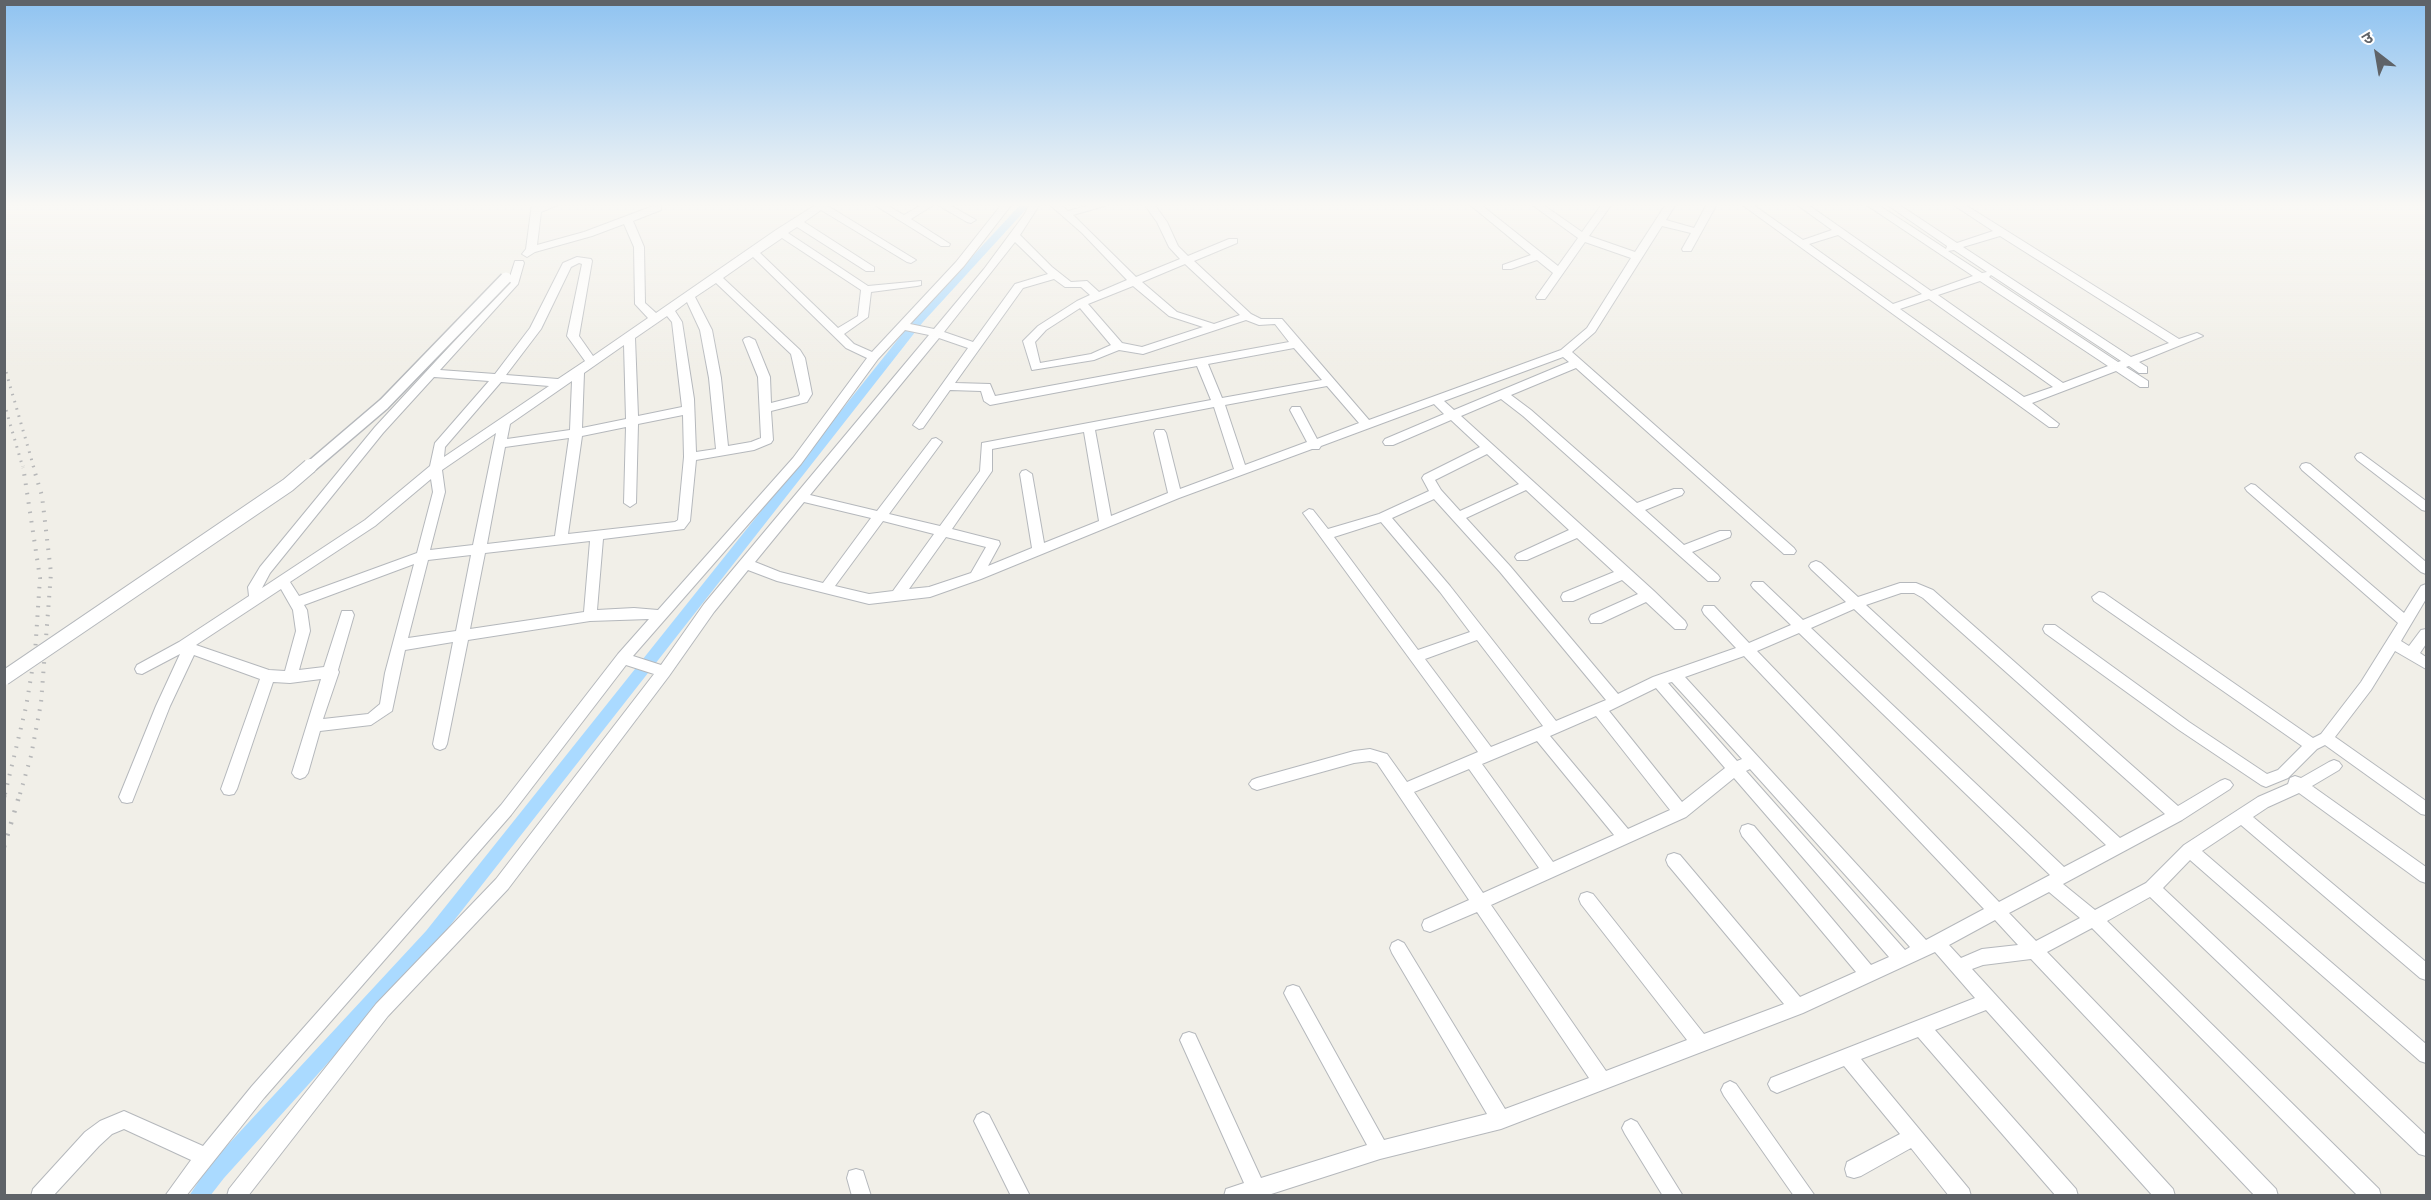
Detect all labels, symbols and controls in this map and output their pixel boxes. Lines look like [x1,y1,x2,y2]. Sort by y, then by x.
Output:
north arrow [2347,24,2407,84]
text: उ [2359,28,2376,49]

